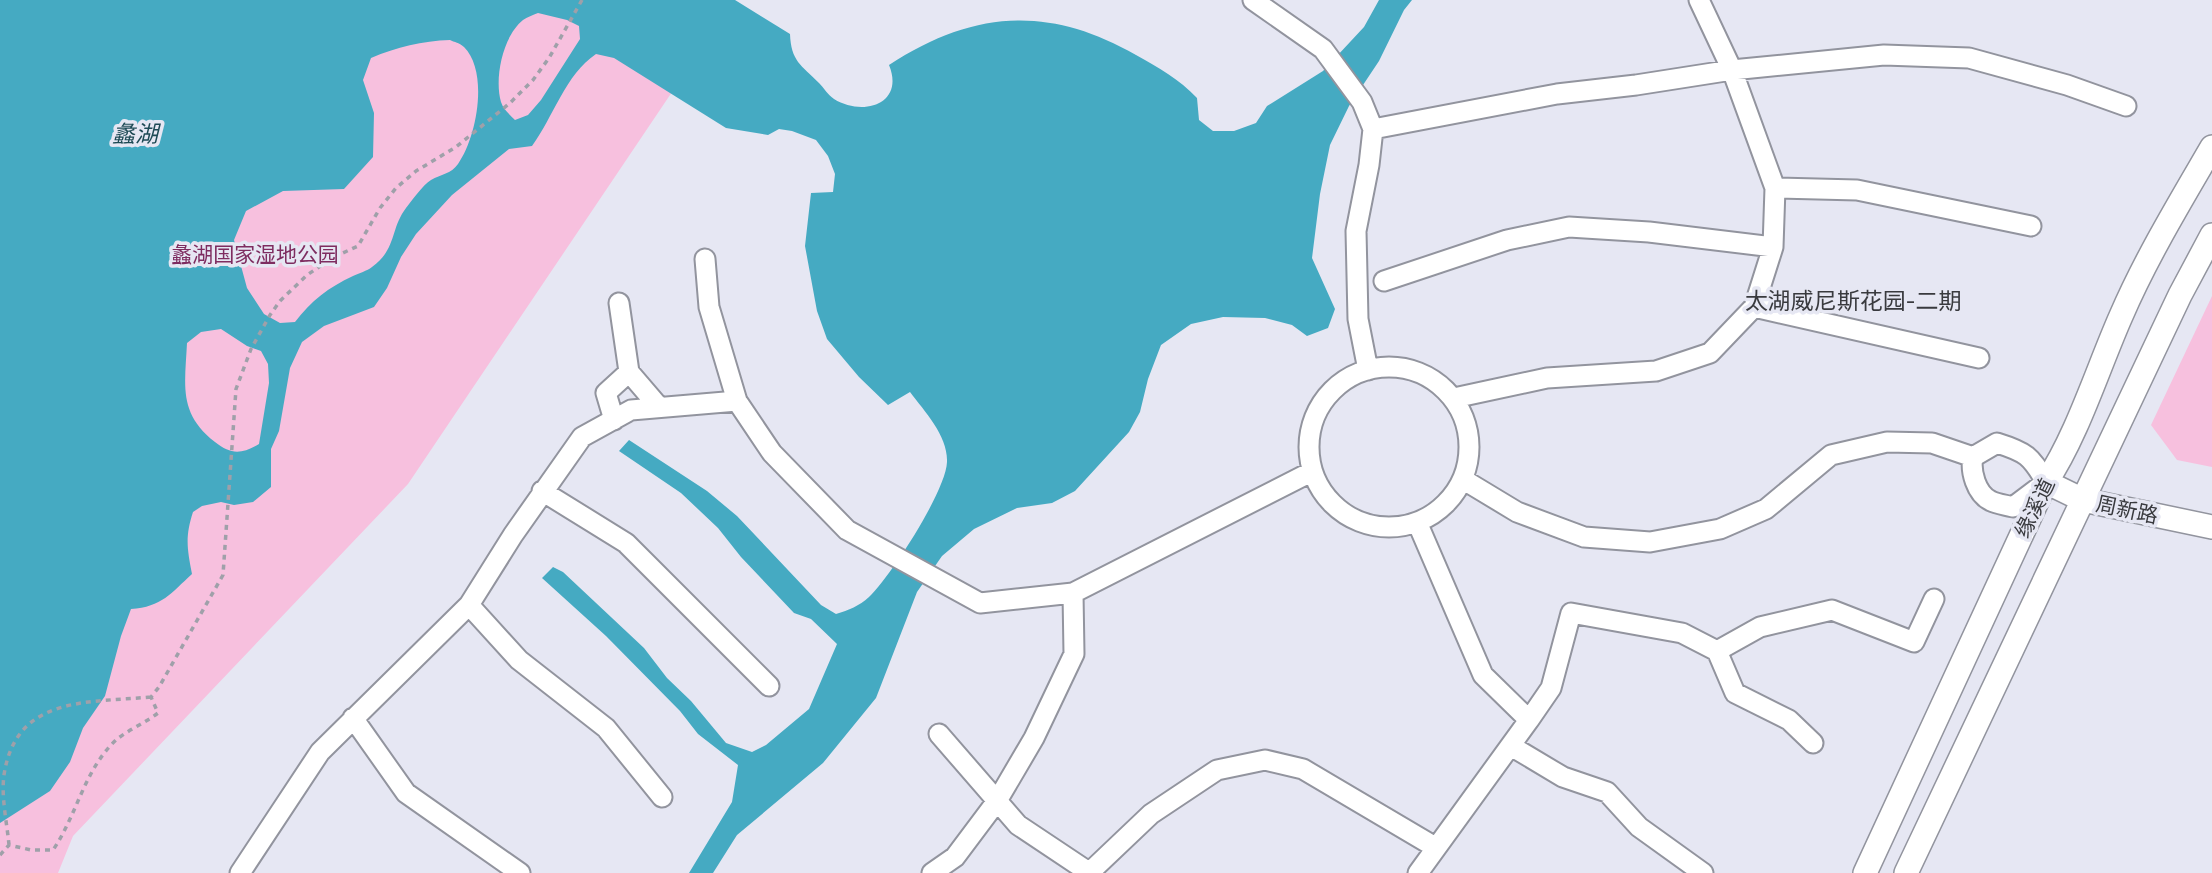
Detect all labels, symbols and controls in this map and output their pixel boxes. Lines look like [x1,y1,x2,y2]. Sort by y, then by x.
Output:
water label: 蠡湖 [112,120,161,148]
park label: 蠡湖国家湿地公园 [171,242,339,267]
district label: 太湖威尼斯花园-二期 [1745,287,1961,315]
street label: 缘溪道 [2010,474,2060,542]
street label: 周新路 [2094,491,2161,528]

